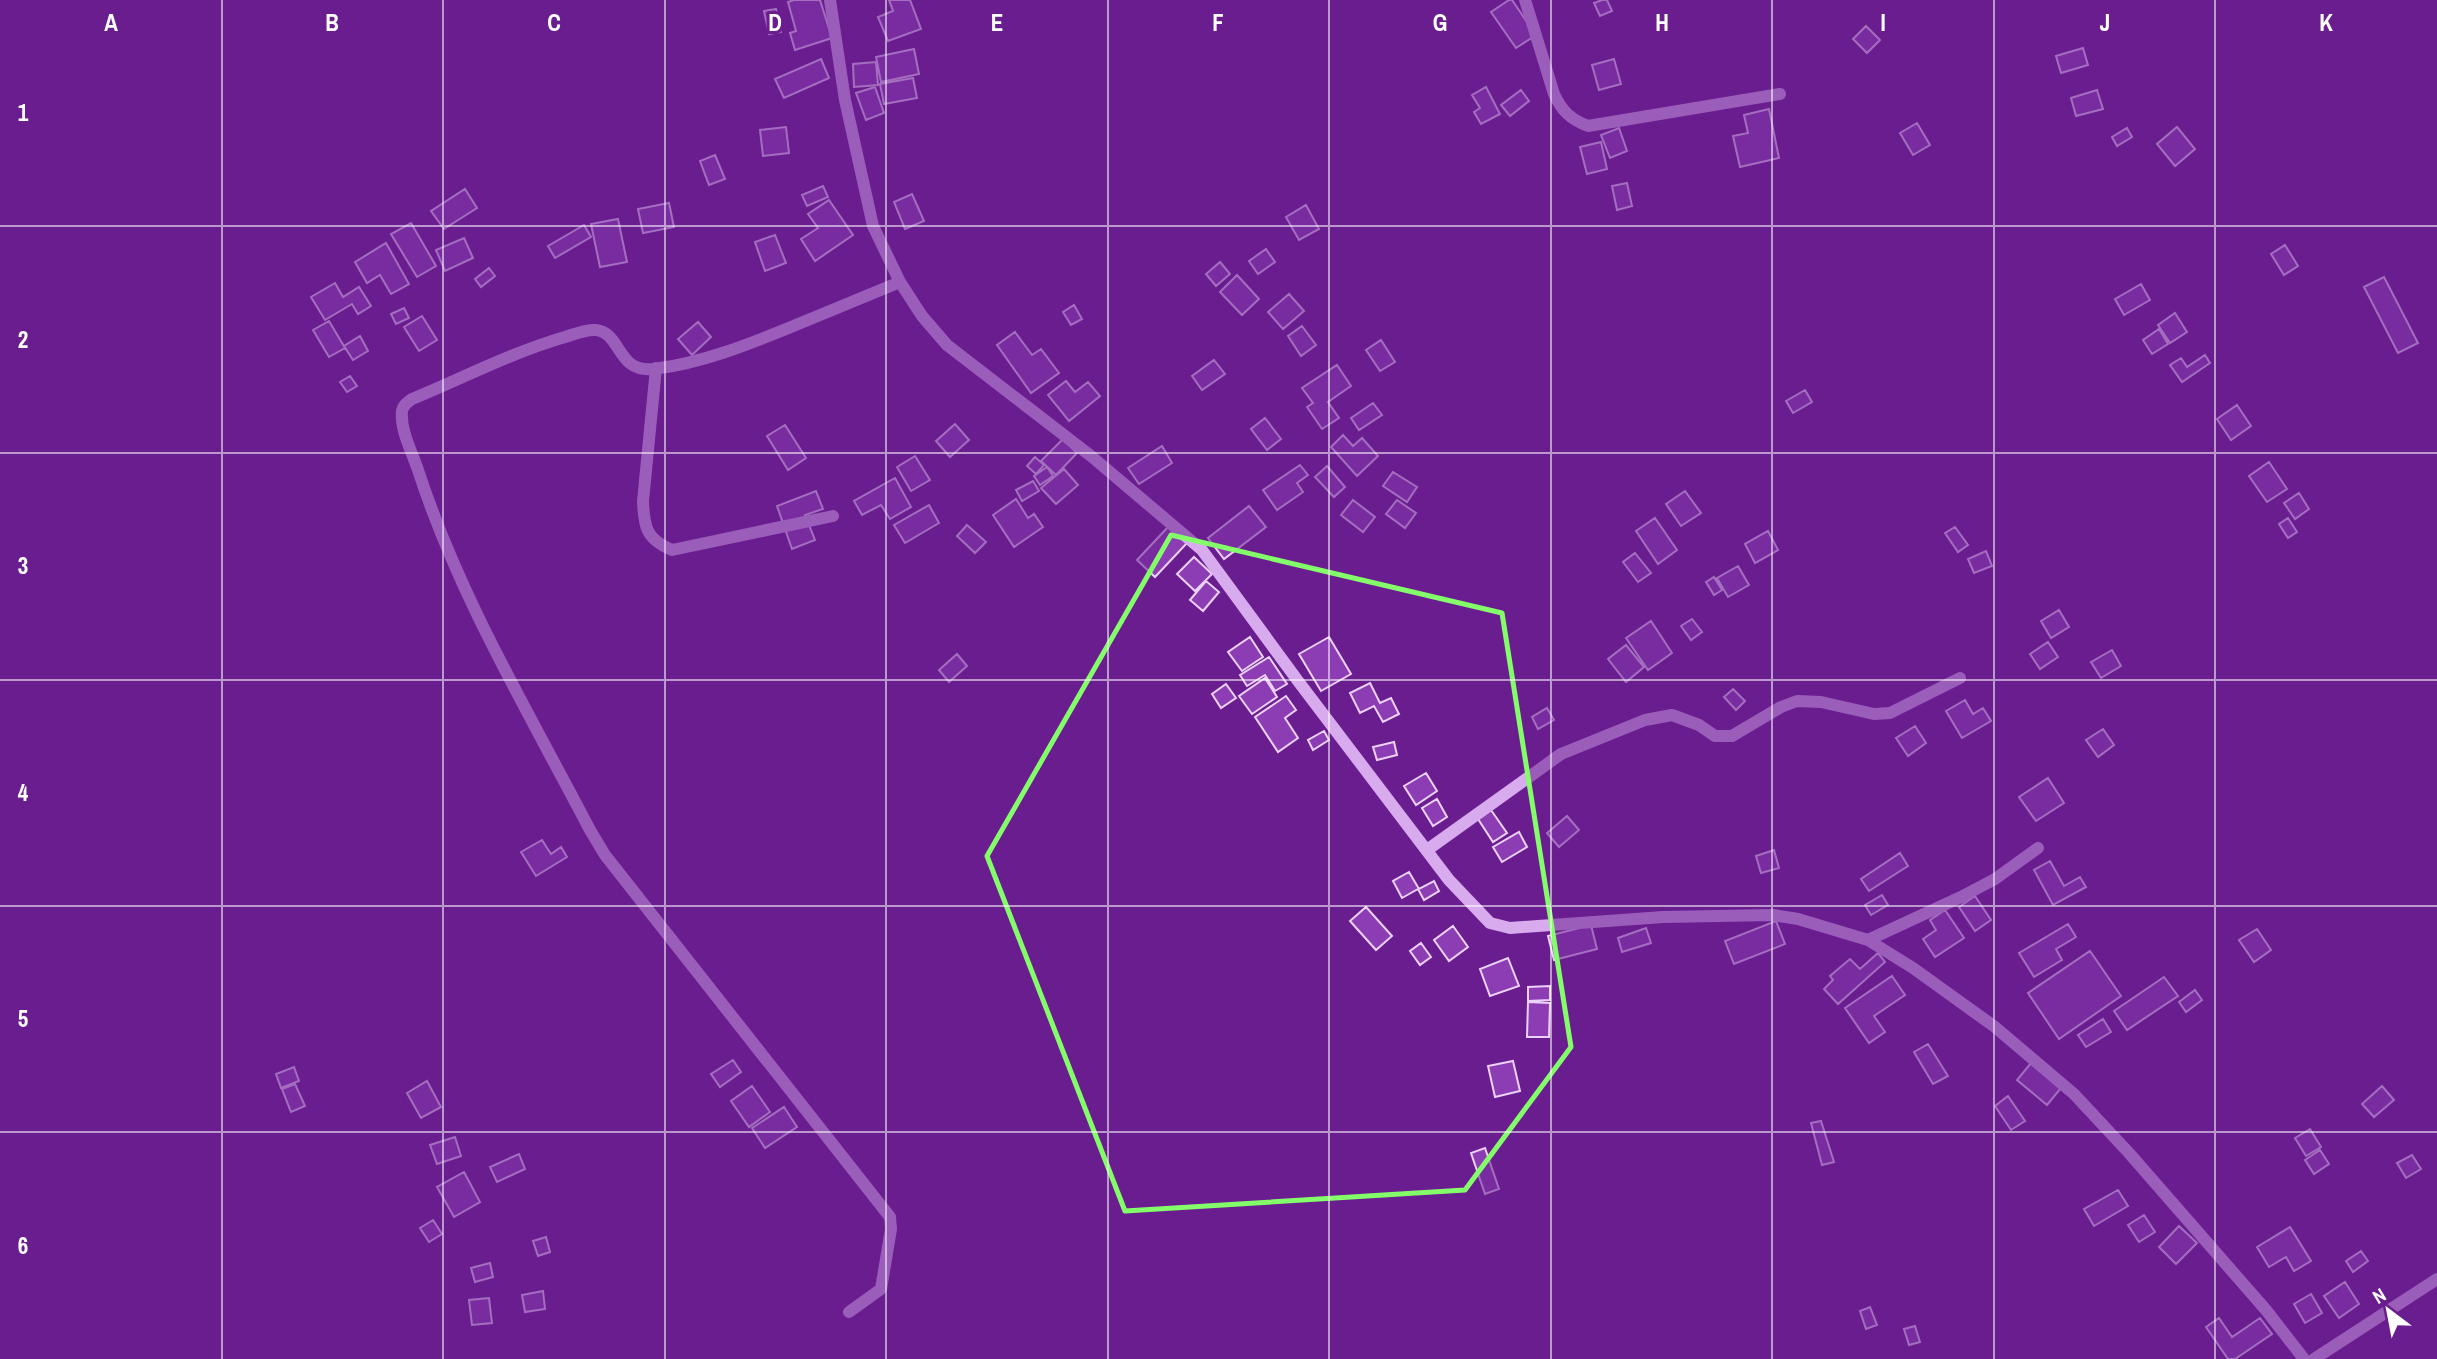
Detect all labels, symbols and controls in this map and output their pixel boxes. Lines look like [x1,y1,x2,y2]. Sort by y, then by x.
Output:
text: A [104,7,118,38]
text: B [325,7,339,38]
text: C [547,7,561,38]
text: D [768,7,782,38]
text: E [991,7,1003,38]
text: F [1212,7,1224,38]
text: G [1433,7,1447,38]
text: H [1655,7,1669,38]
text: I [1880,7,1886,38]
text: J [2100,7,2110,38]
text: K [2319,7,2333,38]
text: 1 [18,97,29,128]
text: 2 [18,324,28,355]
text: 3 [18,550,28,581]
text: 4 [18,777,29,808]
text: 5 [18,1003,28,1034]
text: 6 [18,1230,28,1261]
north arrow [2353,1275,2423,1345]
text: N [2367,1282,2391,1310]

